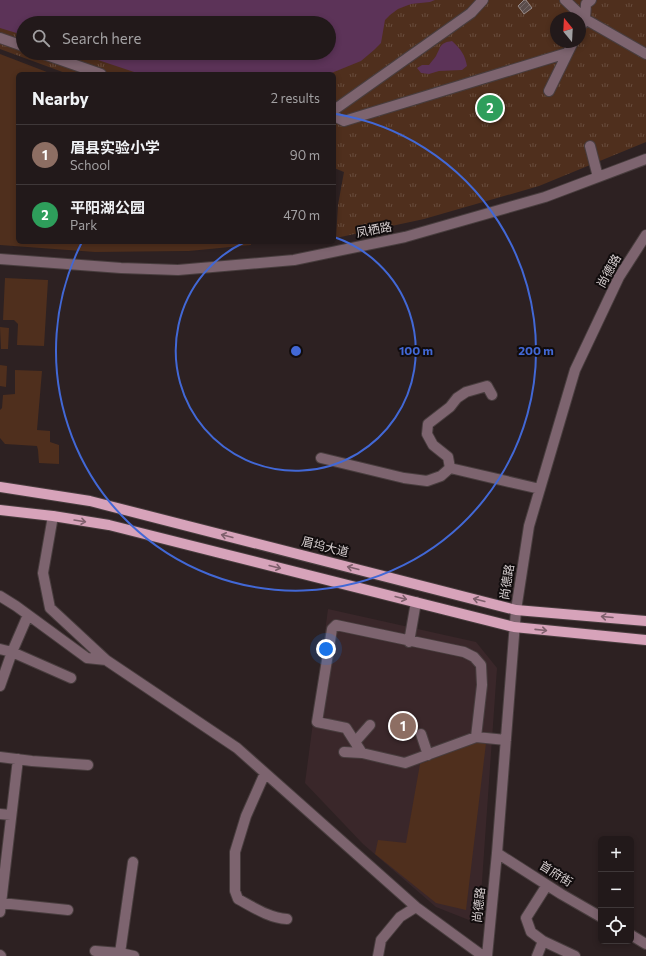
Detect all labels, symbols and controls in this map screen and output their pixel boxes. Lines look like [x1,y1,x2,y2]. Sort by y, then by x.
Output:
north arrow [550,12,586,48]
search box [16,16,336,60]
icon: search [30,27,52,49]
text: Search here [62,29,141,47]
text: Nearby [32,88,89,109]
text: 2 results [271,90,320,106]
pin: 2 [477,93,503,123]
text: 眉县实验小学 [70,138,160,156]
text: 1 [42,147,48,163]
text: 90 m [290,147,320,163]
text: School [70,157,110,173]
text: 平阳湖公园 [70,198,145,216]
text: 2 [41,207,49,223]
text: 470 m [283,207,320,223]
text: Park [70,217,97,233]
street label: 凤栖路 [355,219,393,239]
street label: 尚德路 [593,251,623,290]
text: 100 m [399,343,433,357]
text: 200 m [518,343,554,357]
centre of rings [289,344,303,358]
one-way arrow [73,517,86,525]
one-way arrow [221,531,234,539]
street label: 眉坞大道 [300,533,350,559]
one-way arrow [268,563,281,571]
street label: 尚德路 [496,563,516,601]
one-way arrow [347,564,360,571]
one-way arrow [394,595,407,603]
one-way arrow [472,596,485,603]
one-way arrow [601,614,614,621]
one-way arrow [534,626,547,633]
your location [316,639,336,659]
pin: 1 [390,711,416,741]
map controls [598,836,634,944]
button: + [598,836,634,872]
street label: 首府街 [538,858,576,889]
button: − [598,872,634,908]
street label: 尚德路 [469,886,487,924]
button: locate [598,908,634,944]

